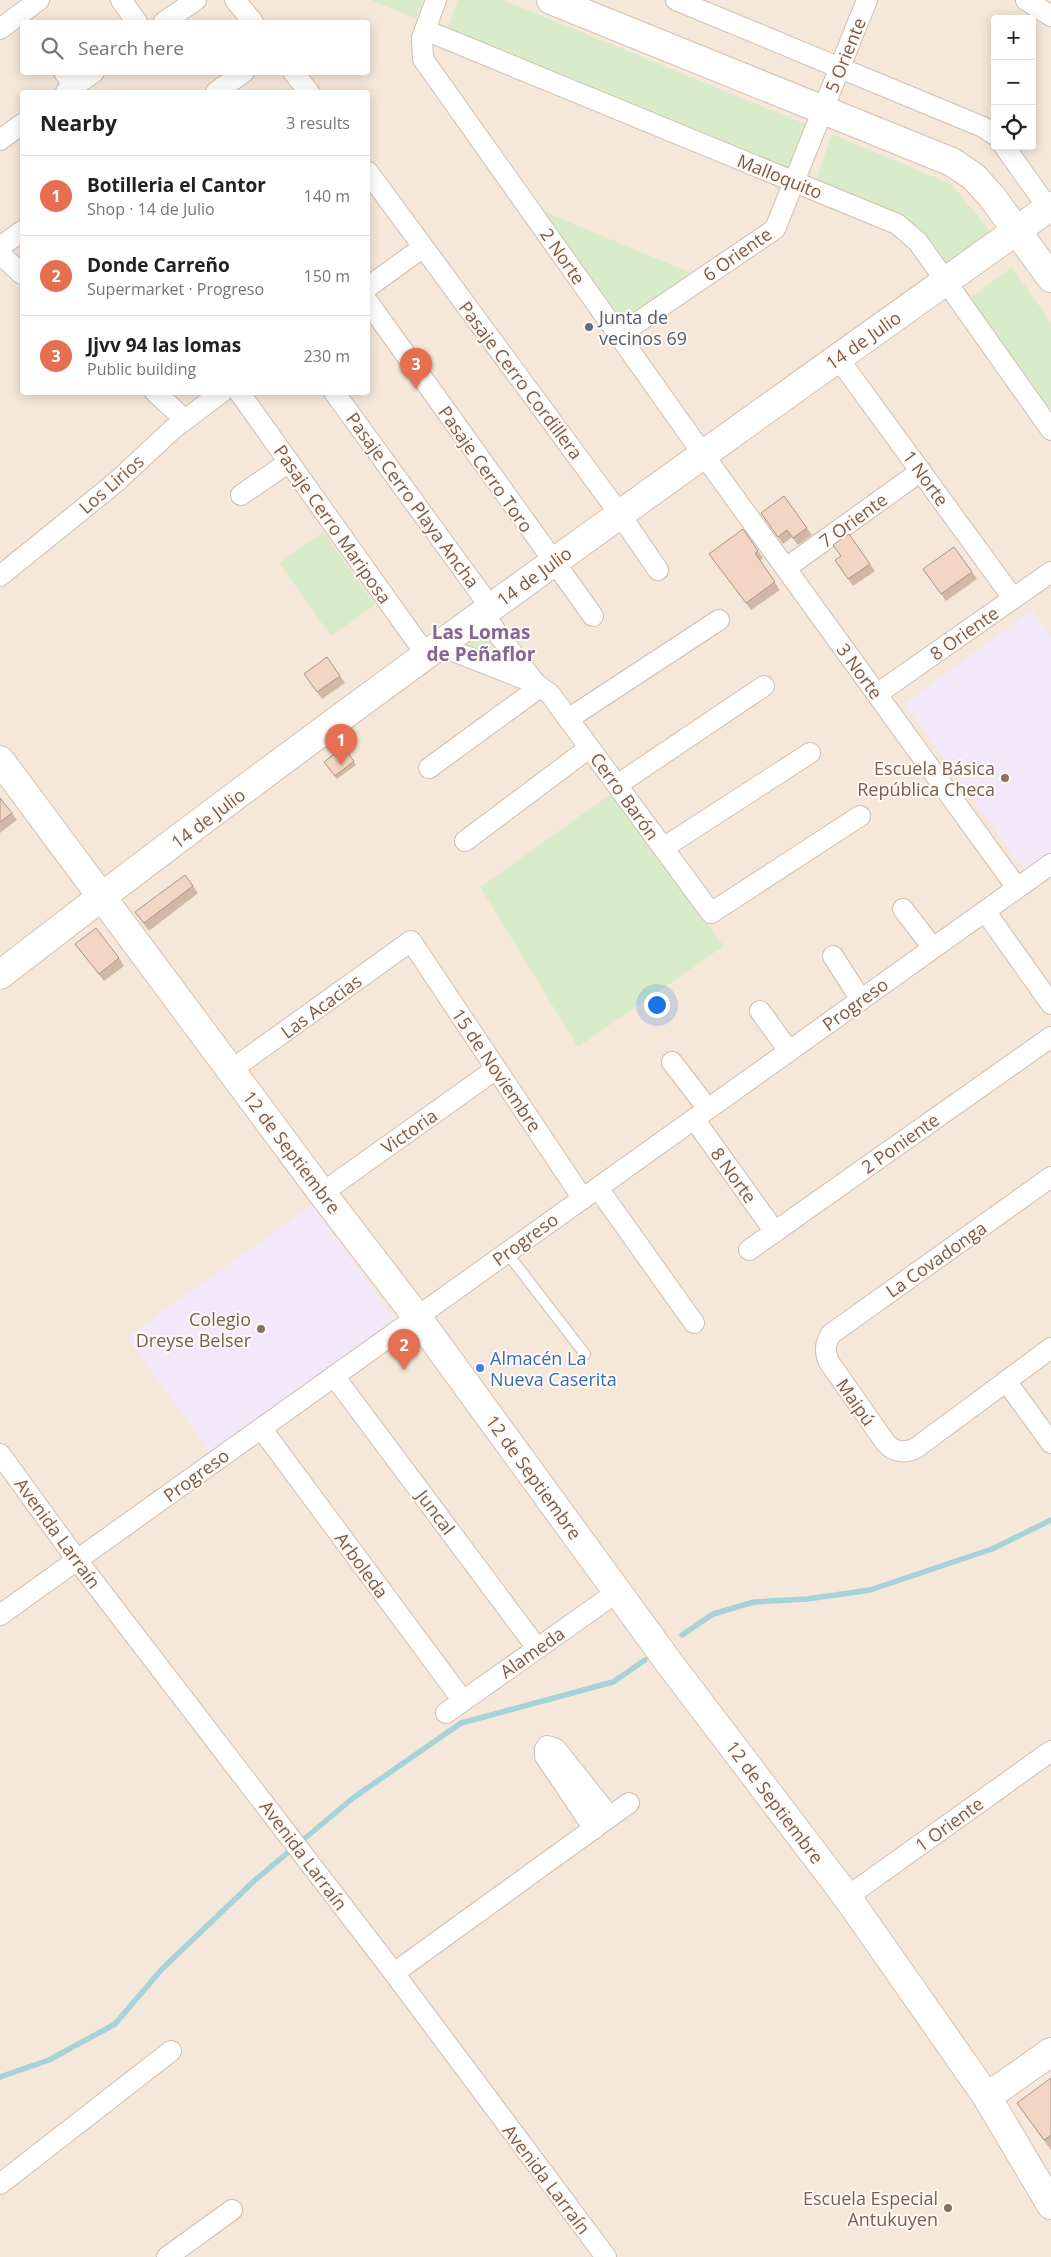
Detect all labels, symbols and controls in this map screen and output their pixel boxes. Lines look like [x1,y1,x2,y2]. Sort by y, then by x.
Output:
street label: 5 Oriente [819,14,871,96]
map controls [991,15,1036,150]
button: + [991,15,1036,60]
search box [20,20,370,75]
icon: search [38,34,66,62]
text: Search here [78,35,184,61]
button: − [991,60,1036,105]
button: locate [991,105,1036,150]
text: Nearby [40,109,117,137]
text: 3 results [286,112,350,134]
street label: Malloquito [734,148,826,204]
text: Botilleria el Cantor [87,172,266,198]
text: 1 [51,185,61,207]
text: 140 m [304,185,350,207]
text: Shop · 14 de Julio [87,198,215,220]
street label: 6 Oriente [698,222,776,286]
street label: 2 Norte [535,223,591,289]
text: Donde Carreño [87,252,230,278]
text: 2 [51,265,61,287]
text: 150 m [304,265,350,287]
text: Supermarket · Progreso [87,278,264,300]
street label: Pasaje Cerro Cordillera [454,296,588,464]
place label: Junta de vecinos 69 [597,305,687,350]
street label: 14 de Julio [821,305,905,375]
marker: Junta de vecinos 69 [583,321,595,333]
text: Jjvv 94 las lomas [87,332,241,358]
text: 3 [51,345,61,367]
text: 230 m [304,345,350,367]
pin: 3 [400,348,432,389]
text: Public building [87,358,196,380]
street label: Pasaje Cerro Toro [433,401,539,537]
street label: Pasaje Cerro Playa Ancha [341,407,485,593]
street label: Pasaje Cerro Mariposa [269,440,397,608]
street label: 1 Norte [898,445,954,511]
street label: Los Lirios [73,449,149,519]
street label: 7 Oriente [814,487,892,553]
street label: 14 de Julio [492,541,576,611]
street label: 8 Oriente [925,601,1003,665]
district label: Las Lomas de Peñaflor [427,619,536,667]
street label: 3 Norte [832,638,888,704]
pin: 1 [325,724,357,765]
street label: Cerro Barón [585,747,665,845]
place label: Escuela Básica República Checa [857,756,995,801]
marker: Escuela Básica República Checa [999,772,1011,784]
street label: 14 de Julio [166,782,250,854]
street label: Las Acacias [276,969,366,1043]
street label: Progreso [817,972,893,1036]
your location [644,992,670,1018]
street label: 15 de Noviembre [447,1004,547,1136]
street label: 12 de Septiembre [238,1086,346,1218]
street label: Victoria [376,1103,442,1159]
street label: 2 Poniente [856,1107,944,1179]
street label: 8 Norte [706,1142,762,1208]
street label: Progreso [487,1207,563,1271]
street label: La Covadonga [881,1215,991,1303]
place label: Colegio Dreyse Belser [136,1307,252,1352]
marker: Colegio Dreyse Belser [255,1323,267,1335]
pin: 2 [388,1329,420,1370]
place label: Almacén La Nueva Caserita [490,1346,617,1391]
marker: Almacén La Nueva Caserita [474,1362,486,1374]
street label: Maipú [831,1373,881,1431]
street label: 12 de Septiembre [481,1410,587,1544]
street label: Progreso [158,1443,234,1507]
street label: Avenida Larraín [10,1473,106,1593]
street label: Juncal [410,1483,461,1539]
street label: Arboleda [330,1527,394,1603]
street label: Alameda [495,1621,569,1683]
street label: 12 de Septiembre [721,1736,829,1868]
street label: 1 Oriente [910,1791,988,1857]
street label: Avenida Larraín [255,1795,353,1915]
street label: Avenida Larraín [498,2119,596,2239]
place label: Escuela Especial Antukuyen [803,2186,938,2231]
marker: Escuela Especial Antukuyen [942,2202,954,2214]

